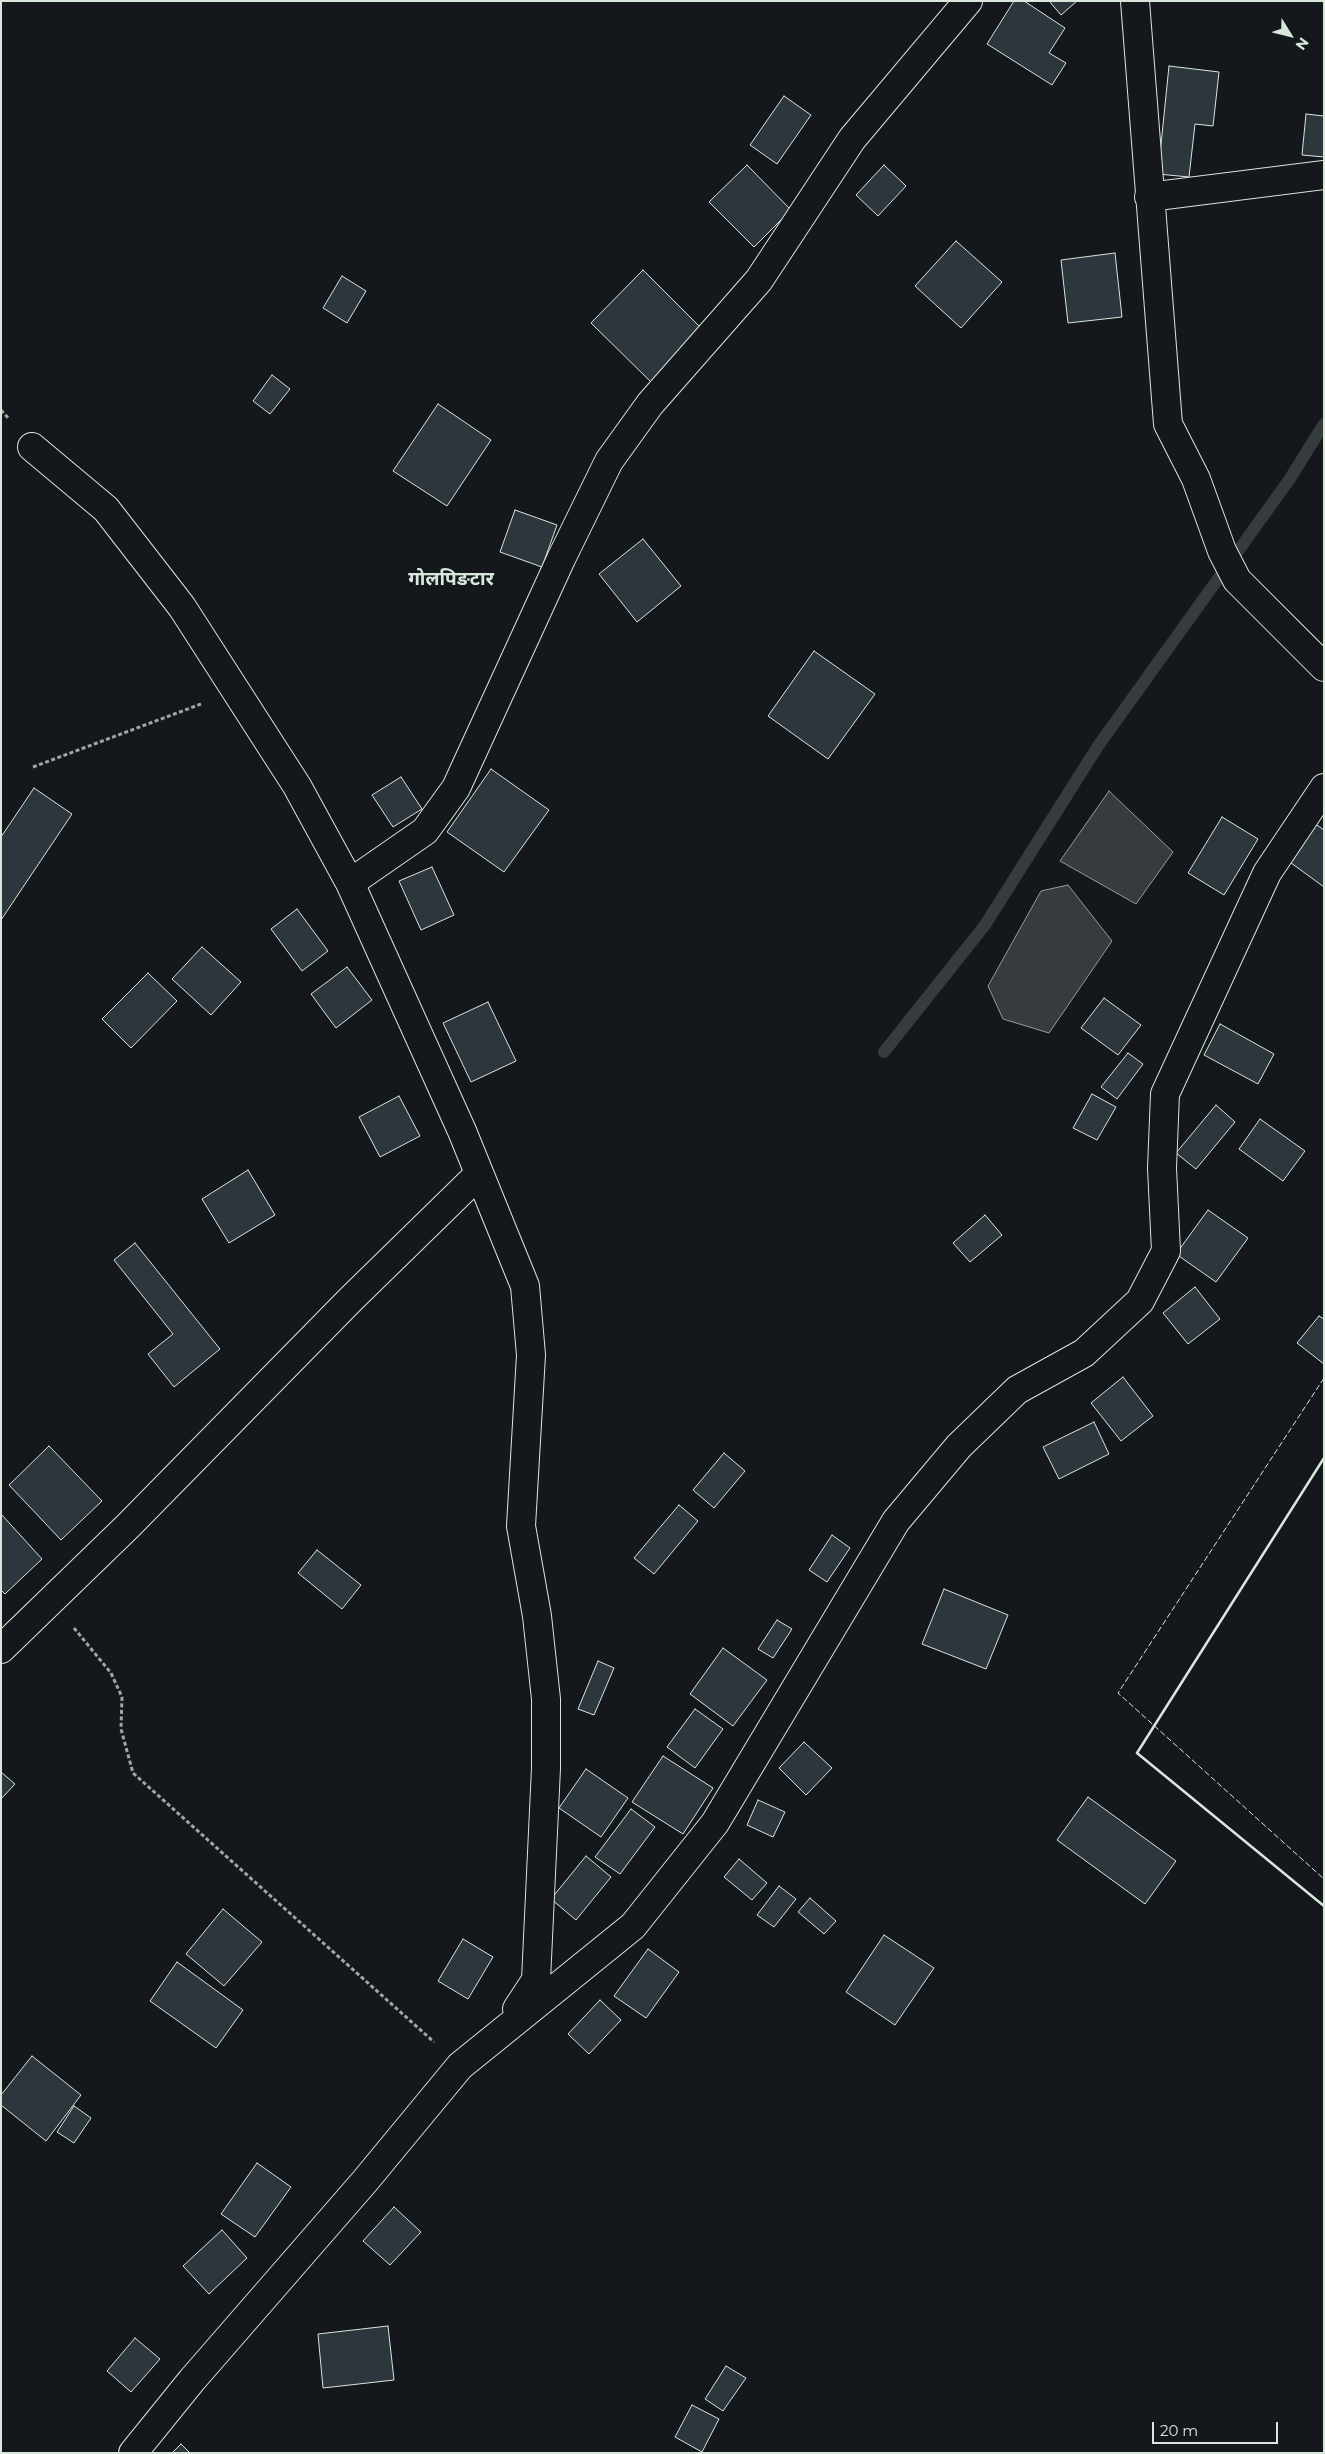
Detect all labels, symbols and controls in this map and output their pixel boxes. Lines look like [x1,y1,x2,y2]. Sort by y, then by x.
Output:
north arrow [1265,10,1315,60]
text: N [1292,34,1313,54]
district label: गोलपिङटार [408,568,494,590]
scale bar [1155,2412,1281,2444]
text: 20 m [1160,2421,1198,2440]

